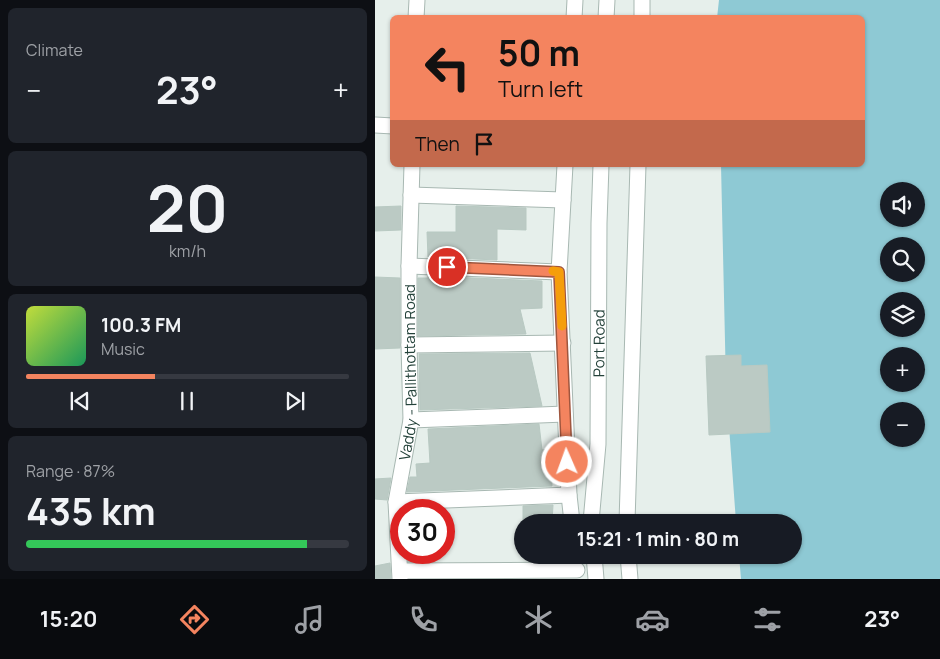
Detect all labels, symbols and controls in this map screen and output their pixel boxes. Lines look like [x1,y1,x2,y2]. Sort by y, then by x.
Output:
text: 50 m [498,29,580,77]
icon: left [415,35,480,100]
text: Climate [26,39,83,61]
text: 23° [156,63,218,115]
text: − [26,71,41,109]
text: + [333,71,349,109]
text: Turn left [498,74,583,104]
icon: arrive [470,130,498,158]
text: Then [415,131,460,157]
text: 20 [147,163,228,252]
map controls [880,182,925,447]
button: sound [880,182,925,227]
button: search [880,237,925,282]
text: km/h [169,240,206,262]
pin [426,246,468,288]
icon: arrive [433,253,461,281]
street label: Vaddy - Pallithottam Road [393,284,422,462]
button: layers [880,292,925,337]
street label: Port Road [588,309,609,377]
text: 100.3 FM [101,312,181,338]
text: Music [101,338,145,360]
button: + [880,347,925,392]
icon: previous [66,387,94,415]
icon: pause [173,387,201,415]
icon: next [281,387,309,415]
button: − [880,402,925,447]
position arrow [540,435,592,487]
text: Range · 87% [26,460,115,482]
text: 435 km [26,484,156,536]
speed limit sign: 30 [390,499,455,564]
text: 15:21 · 1 min · 80 m [577,526,739,552]
icon: directions [177,602,212,637]
icon: music [292,602,327,637]
icon: phone [406,602,441,637]
icon: climate [521,602,556,637]
icon: car [635,602,670,637]
icon: filters [750,602,785,637]
text: 15:20 [40,604,97,634]
text: 23° [864,604,900,634]

